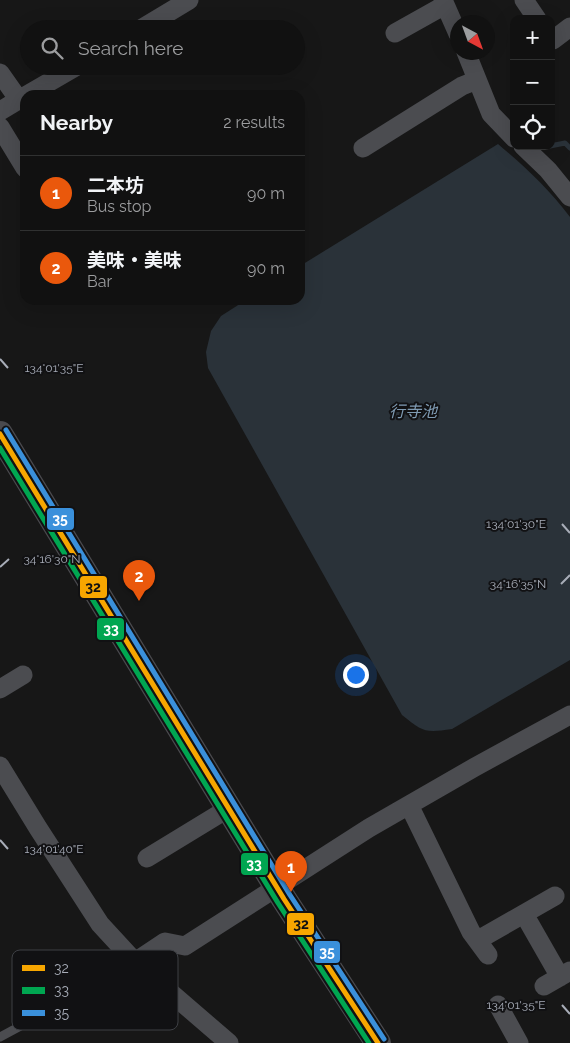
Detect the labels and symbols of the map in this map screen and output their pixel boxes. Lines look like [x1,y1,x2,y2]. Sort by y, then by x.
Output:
north arrow [450,15,495,60]
text: 134°01'35"E [24,361,84,375]
water label: 行寺池 [389,402,439,421]
line badge: 35 [46,507,75,531]
text: 35 [52,511,68,527]
text: 134°01'30"E [486,517,546,531]
text: 34°16'30"N [23,552,81,566]
pin: 2 [123,560,155,601]
line badge: 32 [79,575,108,599]
text: 34°16'35"N [490,577,546,591]
text: 32 [85,579,101,595]
line badge: 33 [96,617,125,641]
text: 33 [103,621,119,637]
your location [343,662,369,688]
text: 134°01'40"E [24,842,84,856]
pin: 1 [275,851,307,892]
line badge: 33 [240,852,269,876]
text: 33 [246,856,262,872]
line badge: 32 [286,912,315,936]
text: 32 [293,916,309,932]
line badge: 35 [313,940,341,964]
text: 35 [319,944,335,960]
legend [12,950,178,1030]
text: 32 [54,960,69,976]
text: 33 [54,982,69,998]
text: 134°01'35"E [486,998,546,1012]
text: 35 [54,1005,69,1021]

